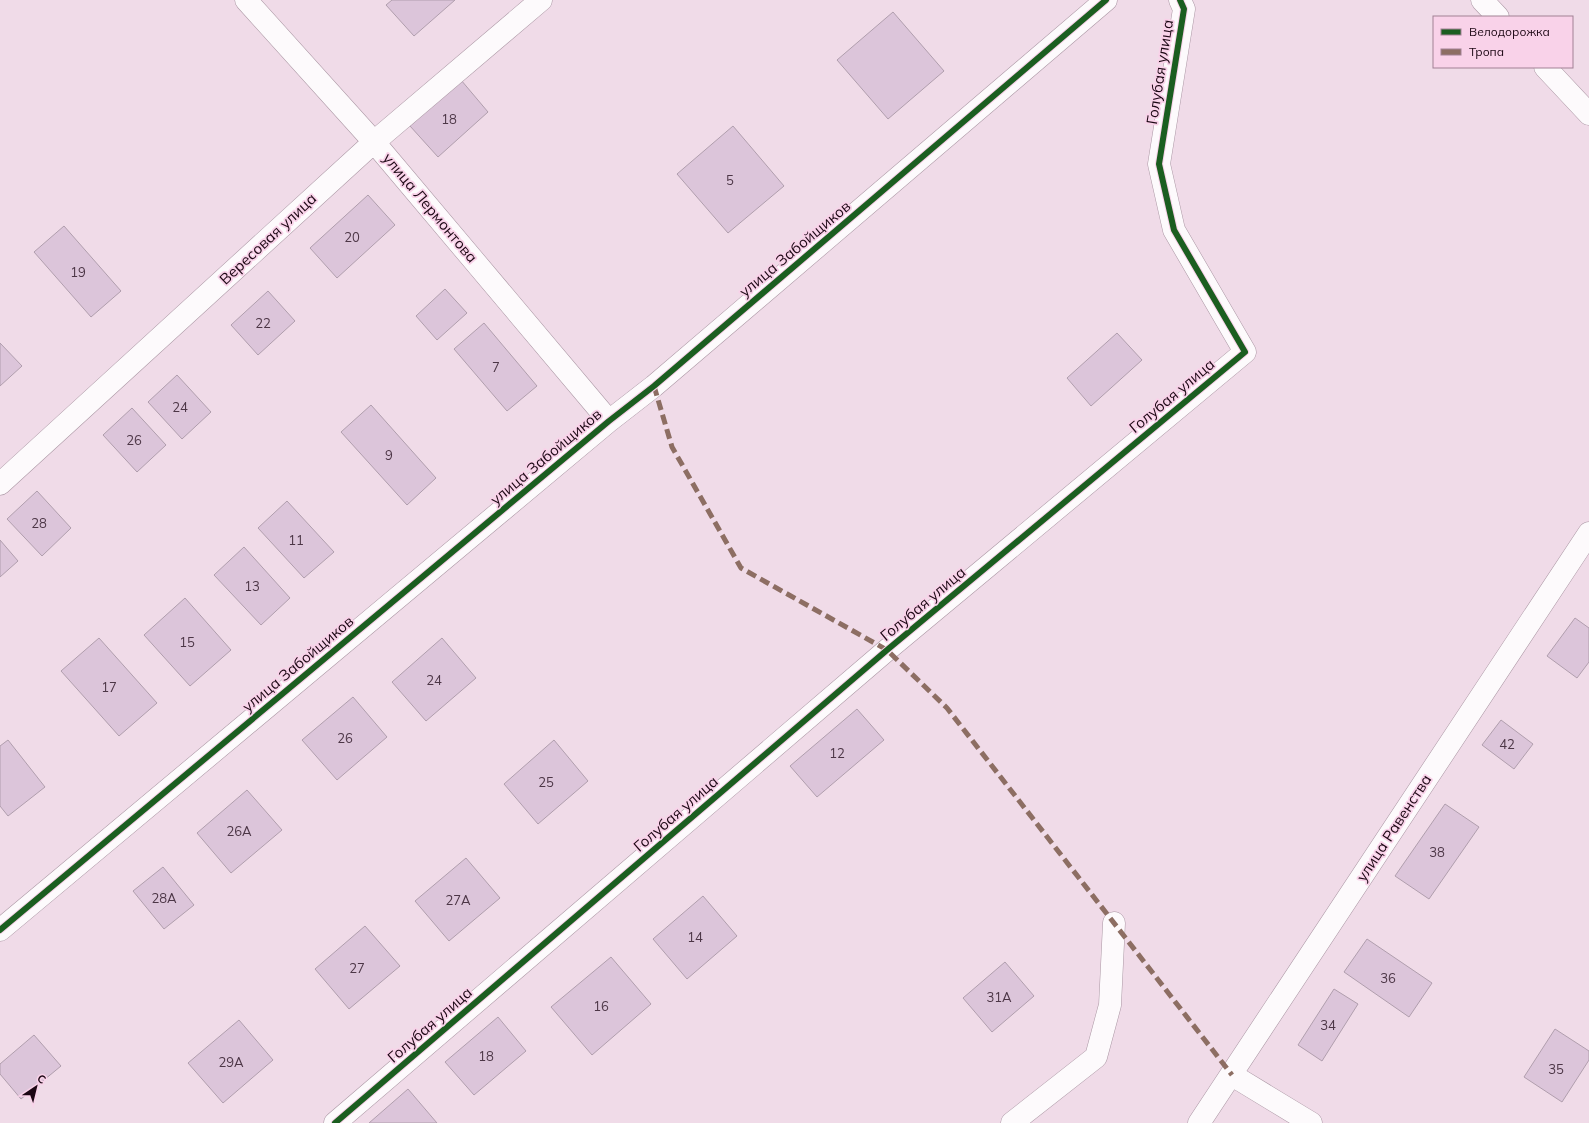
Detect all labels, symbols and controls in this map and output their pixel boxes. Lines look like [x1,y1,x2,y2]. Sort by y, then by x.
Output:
legend [1433,16,1573,68]
street label: Голубая улица [1142,18,1177,126]
text: Велодорожка [1469,24,1550,39]
text: Тропа [1469,44,1504,59]
house number: 18 [441,111,457,127]
street label: улица Лермонтова [379,149,482,266]
house number: 5 [726,172,734,188]
street label: Вересовая улица [215,189,320,288]
street label: улица Забойщиков [735,196,854,301]
house number: 20 [344,229,360,245]
house number: 19 [70,264,86,280]
house number: 22 [255,315,271,331]
street label: Голубая улица [1125,354,1218,437]
house number: 7 [492,359,500,375]
house number: 24 [172,399,188,415]
street label: улица Забойщиков [486,404,605,509]
house number: 26 [126,432,142,448]
house number: 9 [385,447,393,463]
house number: 28 [31,515,47,531]
house number: 11 [288,532,304,548]
street label: Голубая улица [876,562,969,645]
house number: 13 [244,578,260,594]
street label: улица Забойщиков [238,611,357,716]
house number: 15 [179,634,195,650]
house number: 24 [426,672,442,688]
house number: 17 [101,679,117,695]
house number: 26 [337,730,353,746]
house number: 42 [1499,736,1515,752]
house number: 12 [829,745,845,761]
street label: улица Равенства [1352,771,1435,885]
street label: Голубая улица [630,772,722,855]
house number: 25 [538,774,554,790]
house number: 26А [226,823,252,839]
house number: 38 [1429,844,1445,860]
house number: 28А [151,890,177,906]
house number: 27А [445,892,471,908]
house number: 14 [687,929,703,945]
house number: 27 [349,960,365,976]
house number: 36 [1380,970,1396,986]
street label: Голубая улица [384,983,476,1066]
house number: 31А [986,989,1012,1005]
house number: 16 [593,998,609,1014]
house number: 34 [1320,1017,1336,1033]
house number: 18 [478,1048,494,1064]
house number: 29А [218,1054,244,1070]
house number: 35 [1548,1061,1564,1077]
north arrow [16,1067,56,1107]
text: С [35,1071,49,1087]

